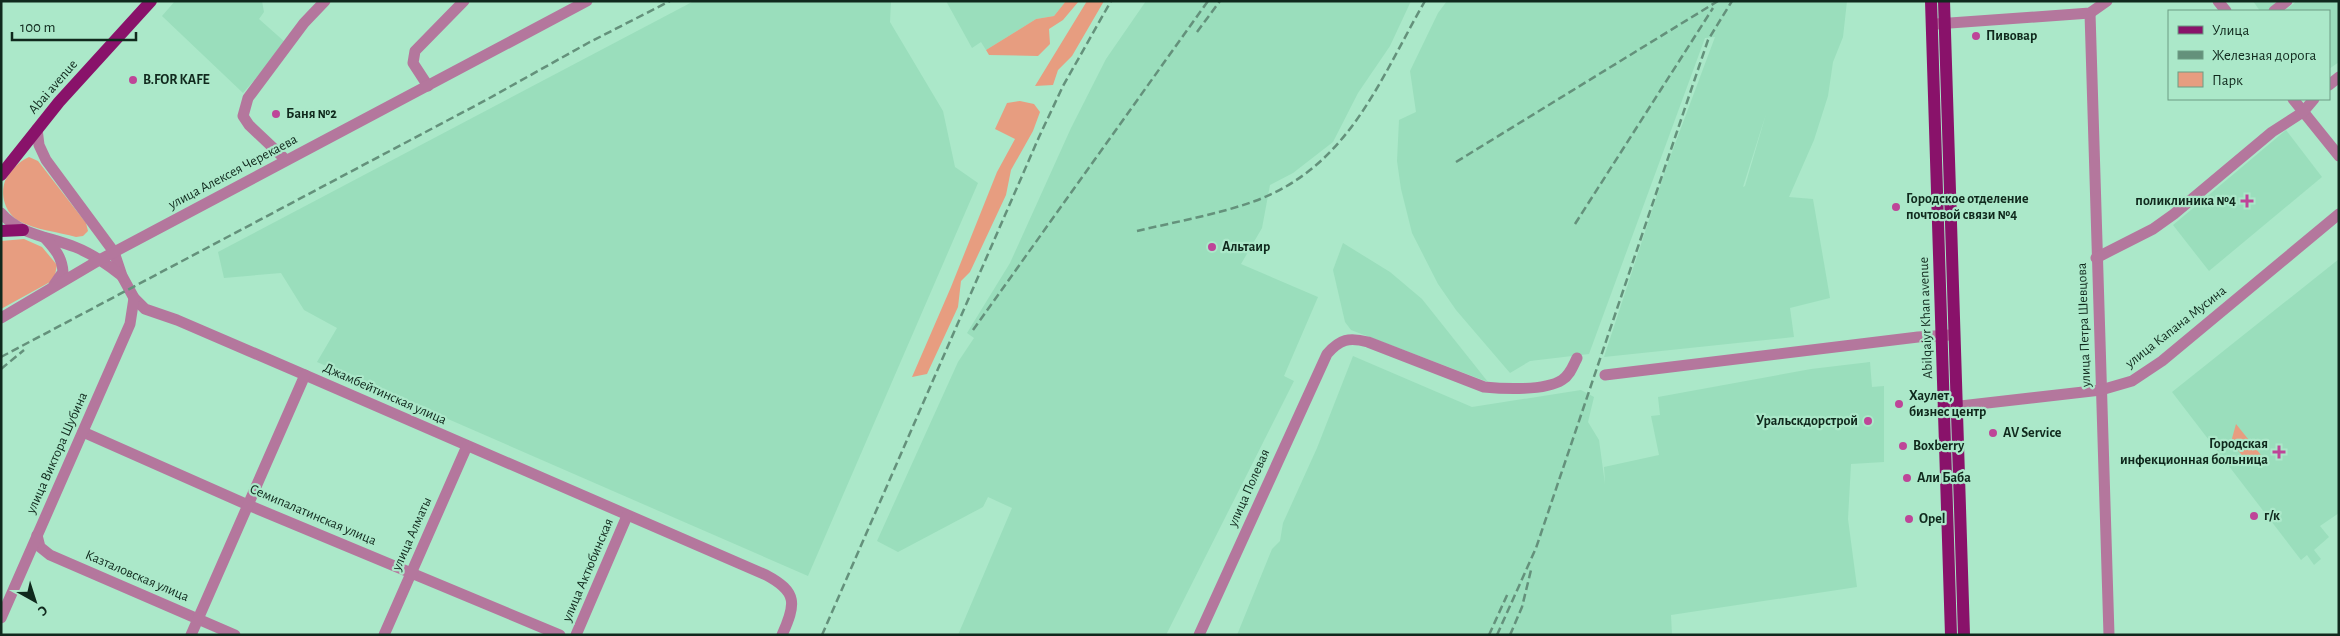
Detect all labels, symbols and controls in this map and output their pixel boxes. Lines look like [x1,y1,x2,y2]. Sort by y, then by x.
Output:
scale bar [12,10,136,42]
legend [2168,10,2330,100]
text: 100 m [20,20,55,35]
text: Улица [2212,23,2249,38]
place label: Пивовар [1986,29,2037,43]
marker: Пивовар [1970,30,1982,42]
text: Железная дорога [2212,48,2317,63]
street label: Abai avenue [26,57,80,117]
place label: B.FOR KAFE [143,73,210,87]
text: Парк [2212,73,2243,88]
marker: B.FOR KAFE [127,74,139,86]
place label: Баня №2 [286,107,337,121]
marker: Баня №2 [270,108,282,120]
street label: улица Алексея Черекаева [165,132,300,212]
place label: Городское отделение почтовой связи №4 [1906,192,2029,222]
place label: поликлиника №4 [2135,194,2236,208]
marker: поликлиника №4 [2240,194,2254,208]
marker: Городское отделение почтовой связи №4 [1890,201,1902,213]
place label: Альтаир [1222,240,1270,254]
marker: Альтаир [1206,241,1218,253]
street label: Abilqaiyr Khan avenue [1917,257,1935,379]
street label: улица Петра Шевцова [2075,262,2093,388]
street label: улица Капана Мусина [2122,283,2229,371]
street label: Джамбейтинская улица [321,361,449,428]
place label: Хаулет, бизнес центр [1909,389,1986,419]
street label: улица Виктора Шубина [24,390,90,517]
marker: Хаулет, бизнес центр [1893,398,1905,410]
place label: Уральскдорстрой [1756,414,1858,428]
marker: Уральскдорстрой [1862,415,1874,427]
place label: AV Service [2003,426,2062,440]
marker: AV Service [1987,427,1999,439]
place label: Городская инфекционная больница [2120,437,2268,467]
place label: Boxberry [1913,439,1965,453]
marker: Boxberry [1897,440,1909,452]
marker: Городская инфекционная больница [2272,445,2286,459]
street label: улица Полевая [1225,447,1272,530]
place label: Али Баба [1917,471,1971,485]
marker: Али Баба [1901,472,1913,484]
street label: Семипалатинская улица [248,482,379,548]
street label: улица Алматы [389,495,434,574]
place label: г/к [2264,509,2280,523]
marker: г/к [2248,510,2260,522]
place label: Opel [1919,512,1946,526]
marker: Opel [1903,513,1915,525]
street label: улица Актюбинская [560,516,616,625]
street label: Казталовская улица [83,548,191,604]
north arrow [10,576,60,626]
text: С [35,602,50,618]

